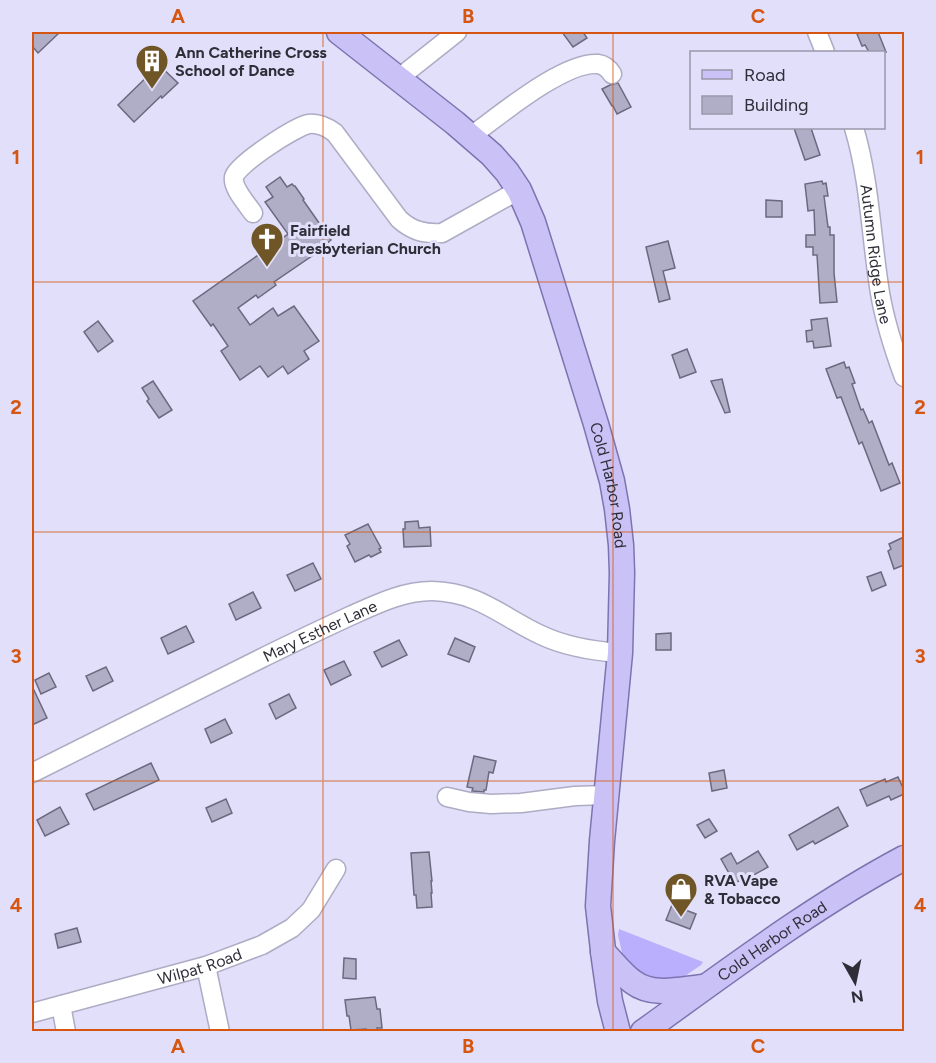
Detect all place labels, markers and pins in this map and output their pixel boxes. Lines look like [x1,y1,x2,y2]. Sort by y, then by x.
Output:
building icon: Ann Catherine Cross School of Dance [134,43,170,90]
place label: Ann Catherine Cross School of Dance [175,43,327,80]
church icon: Fairfield Presbyterian Church [249,221,285,268]
place label: Fairfield Presbyterian Church [290,221,441,258]
shop icon: RVA Vape & Tobacco [663,871,699,918]
place label: RVA Vape & Tobacco [704,871,781,908]

